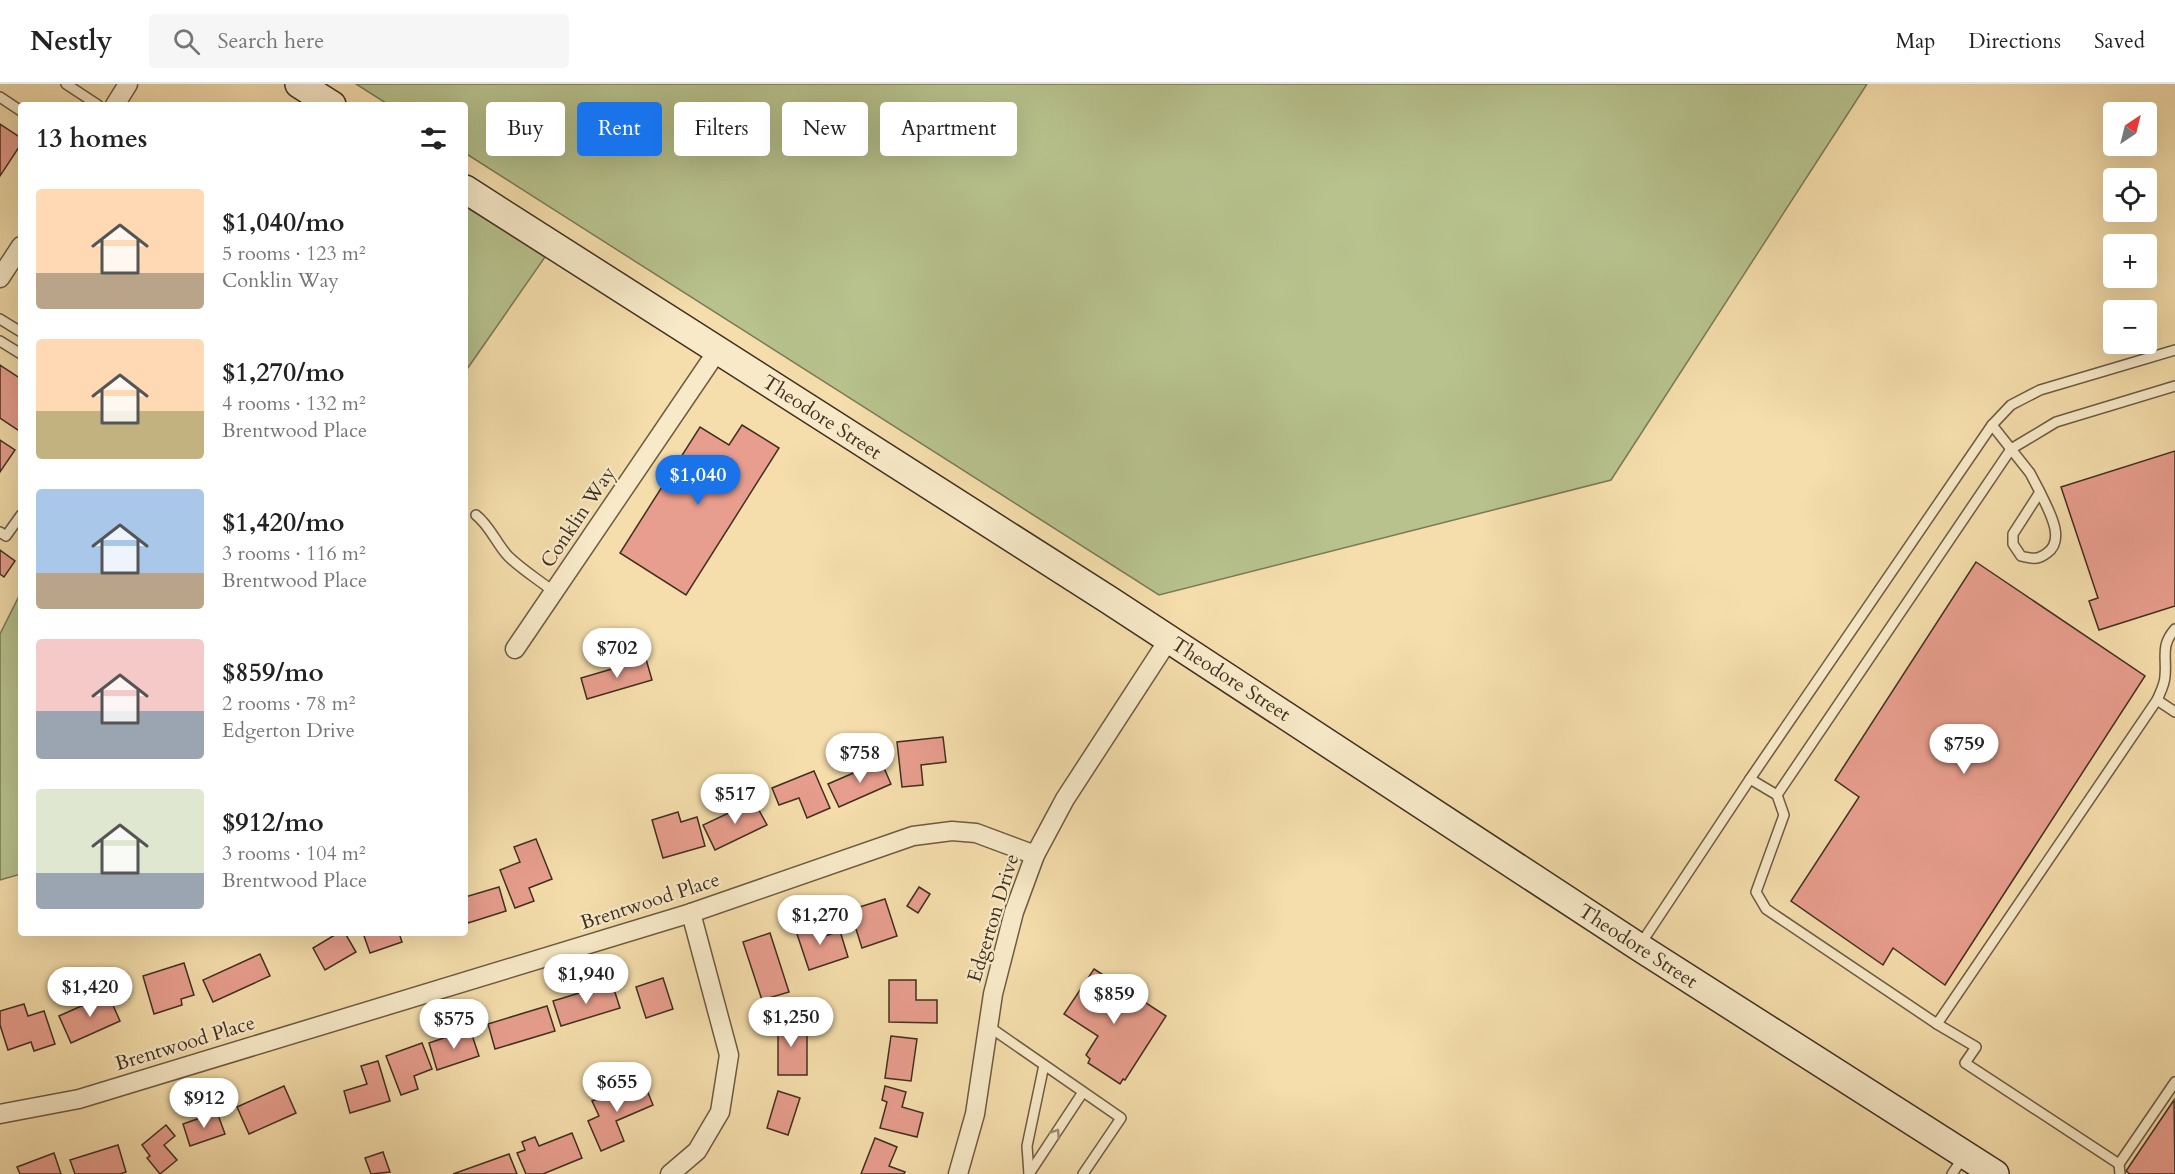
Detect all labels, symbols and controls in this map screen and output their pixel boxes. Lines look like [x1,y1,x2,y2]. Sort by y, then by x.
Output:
search box [149,14,569,68]
text: Nestly [30,22,113,60]
icon: search [170,25,203,58]
text: Search here [218,26,324,56]
text: Map [1895,27,1935,56]
text: Directions [1968,27,2061,56]
text: Saved [2094,27,2145,56]
chip: Buy [486,102,565,156]
chip: Rent [577,102,662,156]
chip: Filters [674,102,770,156]
chip: New [782,102,868,156]
chip: Apartment [880,102,1017,156]
north arrow [2103,102,2157,156]
map controls [2103,102,2157,354]
text: 13 homes [36,121,147,156]
icon: filters [417,122,450,155]
button: locate [2103,168,2157,222]
text: $1,040/mo [222,205,345,240]
icon: home [84,213,156,285]
button: + [2103,234,2157,288]
text: 5 rooms · 123 m² [222,240,366,267]
text: Conklin Way [222,267,339,294]
button: − [2103,300,2157,354]
text: $1,270/mo [222,355,345,390]
icon: home [84,363,156,435]
street label: Theodore Street [757,368,887,466]
text: 4 rooms · 132 m² [222,390,366,417]
text: Brentwood Place [222,417,367,444]
pin: $1,040 [649,455,747,506]
street label: Conklin Way [534,461,622,573]
text: $1,040 [669,461,727,488]
text: $1,420/mo [222,505,345,540]
icon: home [84,513,156,585]
text: 3 rooms · 116 m² [222,540,366,567]
text: Brentwood Place [222,567,367,594]
pin: $702 [581,628,653,679]
street label: Theodore Street [1166,630,1296,728]
text: $702 [597,634,637,661]
text: $859/mo [222,655,324,690]
icon: home [84,663,156,735]
text: 2 rooms · 78 m² [222,690,355,717]
text: Edgerton Drive [222,717,355,744]
pin: $759 [1928,724,2000,775]
text: $759 [1944,730,1984,757]
pin: $758 [824,733,896,784]
text: $758 [840,739,880,766]
pin: $517 [699,774,771,825]
text: $517 [715,780,755,807]
text: $912/mo [222,805,324,840]
icon: home [84,813,156,885]
text: 3 rooms · 104 m² [222,840,366,867]
street label: Edgerton Drive [961,851,1025,985]
street label: Brentwood Place [577,866,723,936]
text: Brentwood Place [222,867,367,894]
pin: $1,270 [771,895,869,946]
street label: Theodore Street [1573,897,1703,995]
text: $1,270 [791,901,849,928]
pin: $1,940 [537,954,635,1005]
text: $1,940 [557,960,615,987]
pin: $1,420 [41,967,139,1018]
text: $1,420 [61,973,119,1000]
pin: $859 [1078,974,1150,1025]
text: $859 [1094,980,1134,1007]
pin: $1,250 [742,997,840,1048]
pin: $575 [418,999,490,1050]
text: $1,250 [762,1003,820,1030]
text: $575 [434,1005,474,1032]
street label: Brentwood Place [112,1009,258,1077]
pin: $655 [581,1062,653,1113]
text: $655 [597,1068,637,1095]
pin: $912 [168,1078,240,1129]
text: $912 [184,1084,224,1111]
one-way arrow [1049,1129,1061,1139]

